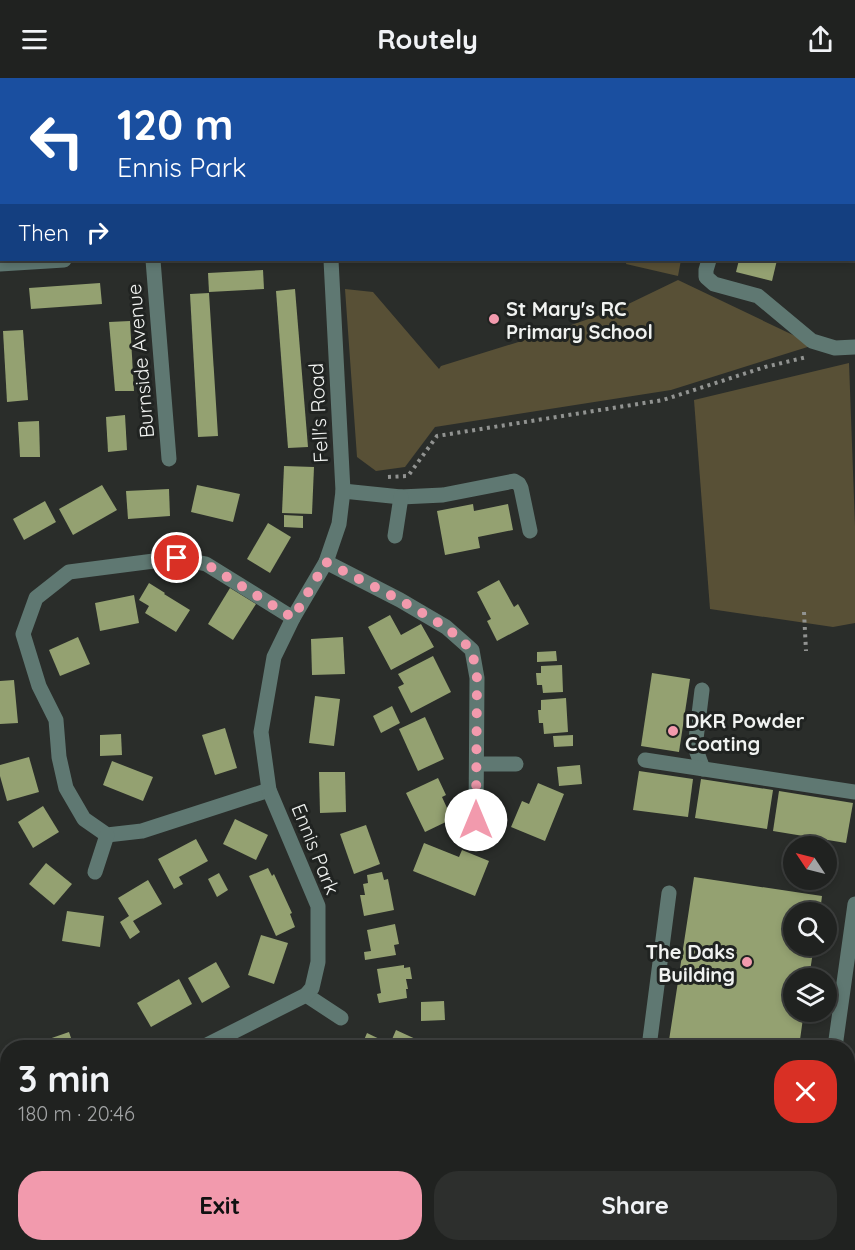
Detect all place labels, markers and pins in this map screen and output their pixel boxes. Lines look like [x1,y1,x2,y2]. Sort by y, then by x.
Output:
place label: St Mary's RC Primary School [506,296,653,344]
marker: St Mary's RC Primary School [487,312,501,326]
pin [151,532,202,583]
place label: DKR Powder Coating [685,708,805,756]
marker: DKR Powder Coating [666,724,680,738]
place label: The Daks Building [646,939,735,987]
marker: The Daks Building [740,955,754,969]

